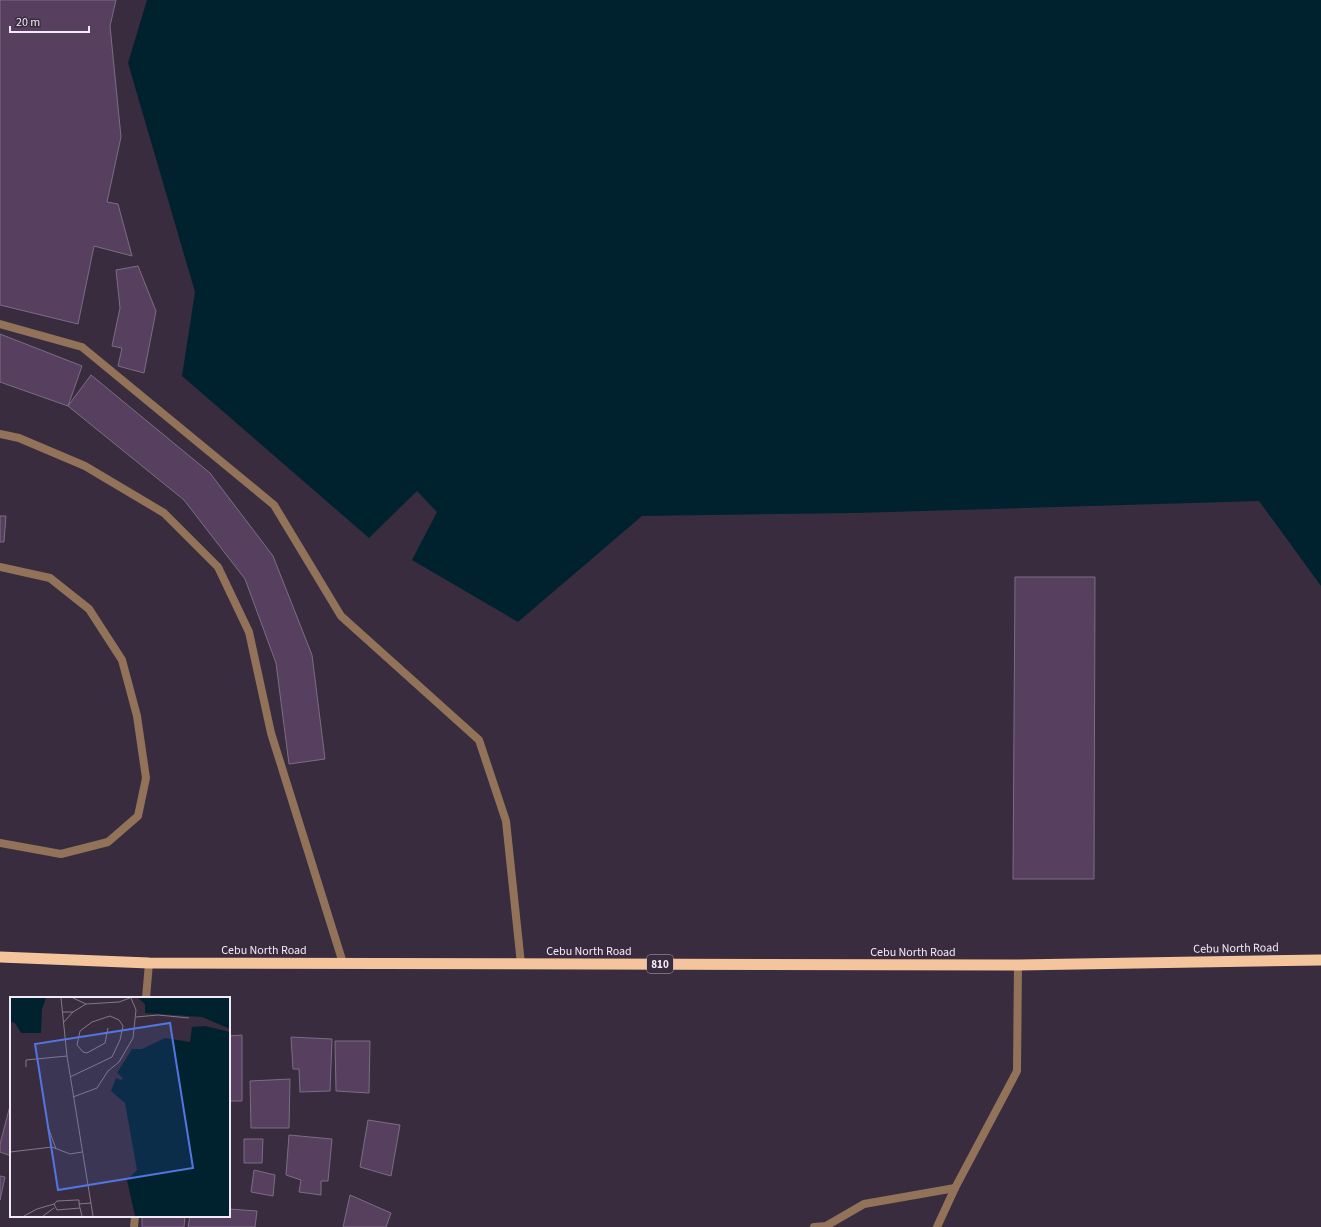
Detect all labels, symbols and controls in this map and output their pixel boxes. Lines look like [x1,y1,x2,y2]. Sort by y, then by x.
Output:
scale bar [10,8,89,34]
text: 20 m [16,14,40,31]
street label: Cebu North Road [1193,939,1279,958]
street label: Cebu North Road [221,942,307,959]
street label: Cebu North Road [546,943,632,960]
street label: Cebu North Road [870,944,956,961]
road number: 810 [647,955,673,973]
inset map [10,997,230,1217]

